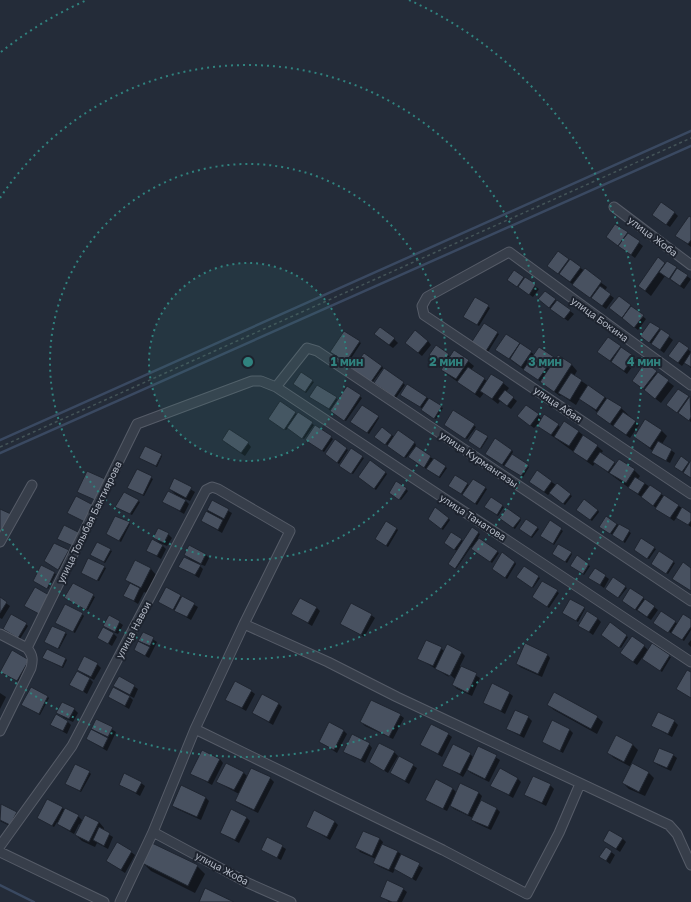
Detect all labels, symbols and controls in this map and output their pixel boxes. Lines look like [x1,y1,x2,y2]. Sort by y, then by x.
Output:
street label: улица Жоба [626,214,680,258]
street label: улица Бокина [569,294,631,344]
text: 1 мин [331,354,363,369]
text: 2 мин [429,354,463,369]
text: 3 мин [528,354,562,369]
text: 4 мин [627,354,661,369]
centre of rings [241,355,255,369]
street label: улица Абая [532,383,584,425]
street label: улица Курмангазы [438,428,520,490]
street label: улица Толыбая Бактиярова [54,459,124,585]
street label: улица Танатова [438,491,508,543]
street label: улица Навои [113,599,153,661]
street label: улица Жоба [193,849,251,887]

